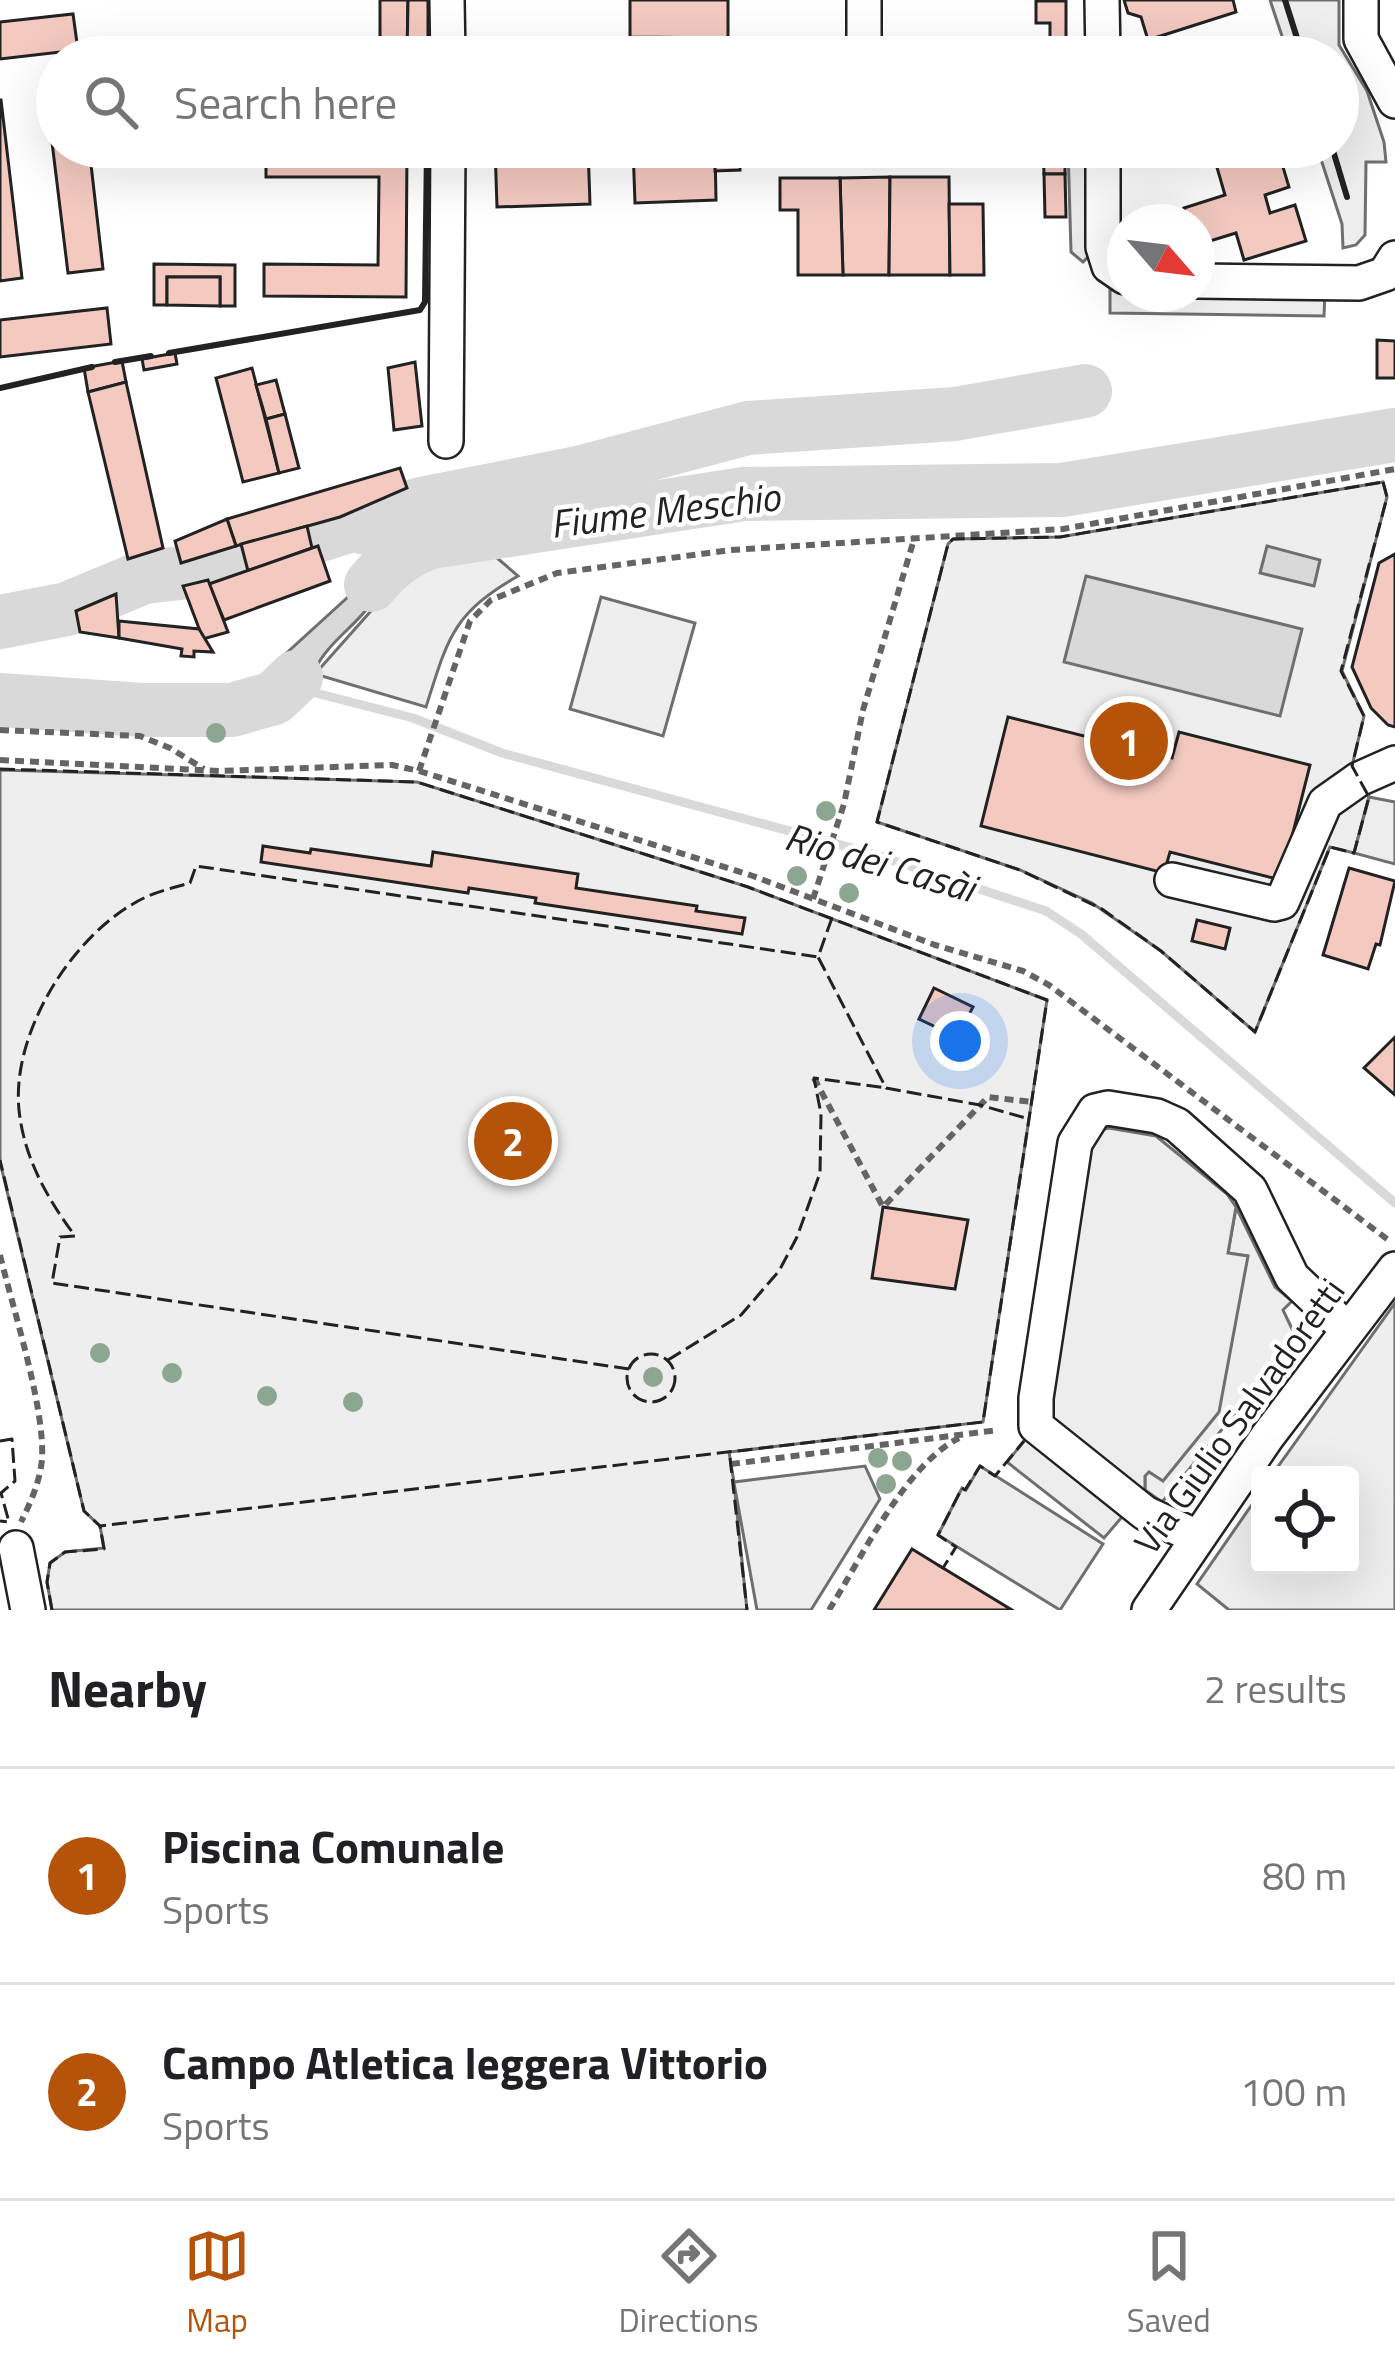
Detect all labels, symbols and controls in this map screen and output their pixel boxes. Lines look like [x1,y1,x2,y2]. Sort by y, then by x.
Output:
search box [36,36,1359,168]
text: Search here [174,68,397,136]
icon: search [78,69,144,135]
north arrow [1107,204,1215,312]
water label: Fiume Meschio [547,466,785,553]
pin: 1 [1090,696,1168,786]
water label: Rio dei Casài [778,806,986,918]
your location [930,1011,990,1071]
pin: 2 [474,1096,552,1186]
street label: Via Giulio Salvadoretti [1120,1266,1358,1565]
map controls [1251,1466,1359,1574]
button: locate [1251,1466,1359,1574]
text: Nearby [48,1649,207,1727]
text: 2 results [1204,1659,1347,1718]
text: Piscina Comunale [162,1812,504,1880]
text: 1 [76,1846,98,1905]
text: 80 m [1262,1846,1347,1905]
text: Sports [162,1880,270,1939]
text: Campo Atletica leggera Vittorio [162,2028,768,2096]
text: 2 [76,2062,98,2121]
text: 100 m [1240,2062,1347,2121]
text: Sports [162,2096,270,2155]
tab: Map [184,2223,250,2345]
tab: Directions [619,2223,758,2345]
tab: Saved [1127,2223,1211,2345]

